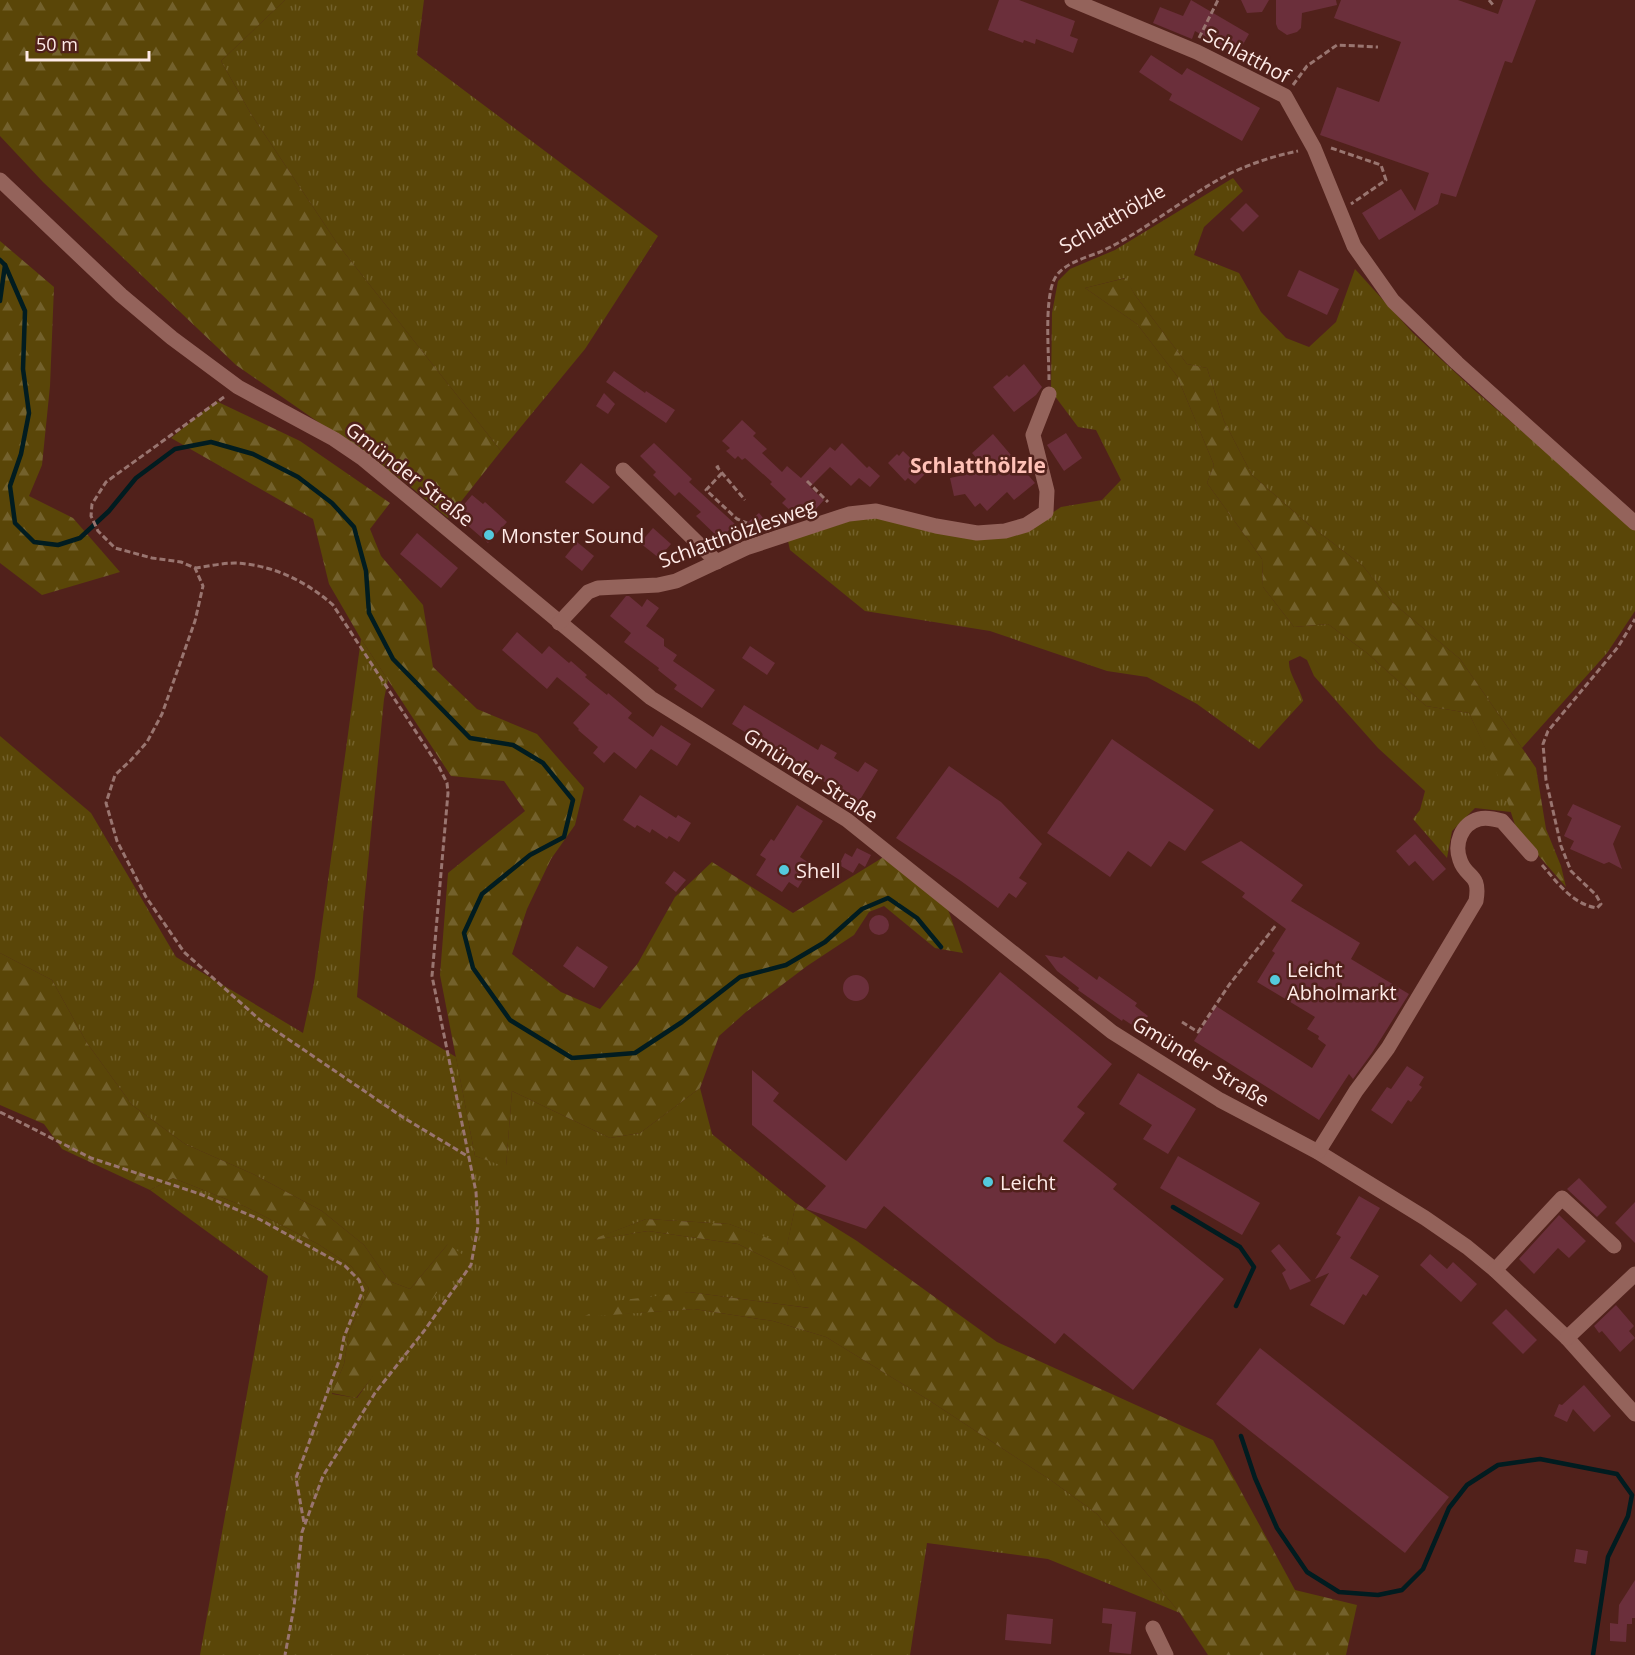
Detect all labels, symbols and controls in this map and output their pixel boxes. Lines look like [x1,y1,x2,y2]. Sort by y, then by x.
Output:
street label: Schlatthof [1199,21,1296,90]
scale bar [27,24,148,62]
text: 50 m [36,32,78,56]
street label: Schlatthölzle [1054,177,1170,259]
street label: Gmünder Straße [340,415,480,533]
district label: Schlatthölzle [910,451,1046,479]
street label: Schlatthölzlesweg [655,492,819,574]
place label: Monster Sound [501,522,644,549]
marker: Monster Sound [482,528,496,542]
street label: Gmünder Straße [738,721,884,829]
place label: Shell [796,857,841,884]
marker: Shell [777,863,791,877]
place label: Leicht Abholmarkt [1287,956,1397,1006]
marker: Leicht Abholmarkt [1268,973,1282,987]
street label: Gmünder Straße [1127,1009,1275,1113]
place label: Leicht [1000,1169,1056,1196]
marker: Leicht [981,1175,995,1189]

